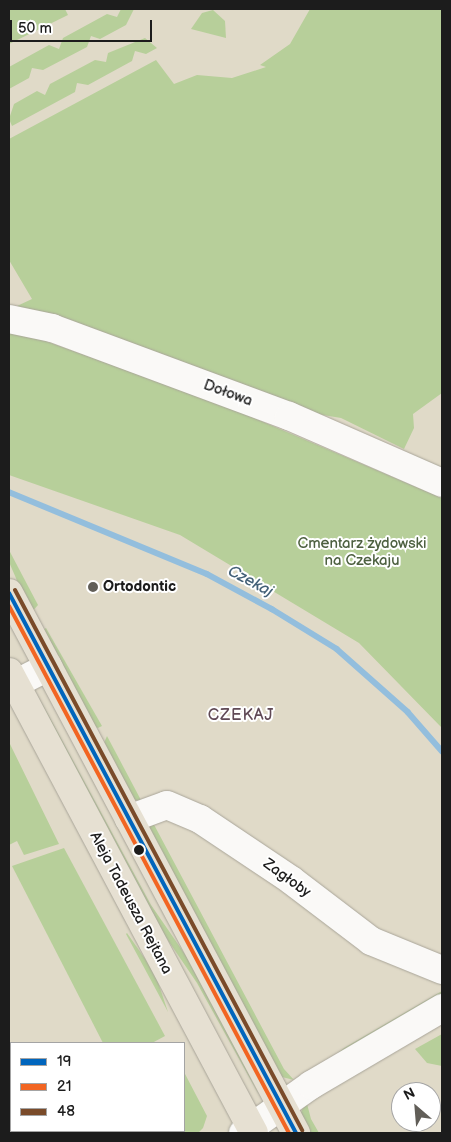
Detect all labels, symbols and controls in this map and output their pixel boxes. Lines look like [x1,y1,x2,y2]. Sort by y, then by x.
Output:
scale bar [12,10,155,42]
text: 50 m [18,19,52,38]
street label: Dołowa [201,376,255,410]
park label: Cmentarz żydowski na Czekaju [298,534,426,569]
water label: Czekaj [224,562,276,602]
place label: Ortodontic [103,578,176,596]
marker: Ortodontic [87,581,99,593]
district label: CZEKAJ [207,706,275,726]
street label: Aleja Tadeusza Rejtana [86,829,176,977]
unlabelled marker [134,845,144,855]
street label: Zagłoby [260,855,314,901]
legend [10,1042,185,1132]
text: 19 [57,1052,71,1071]
text: 21 [57,1077,71,1096]
north arrow [391,1082,441,1132]
text: N [401,1084,418,1104]
text: 48 [57,1102,75,1121]

